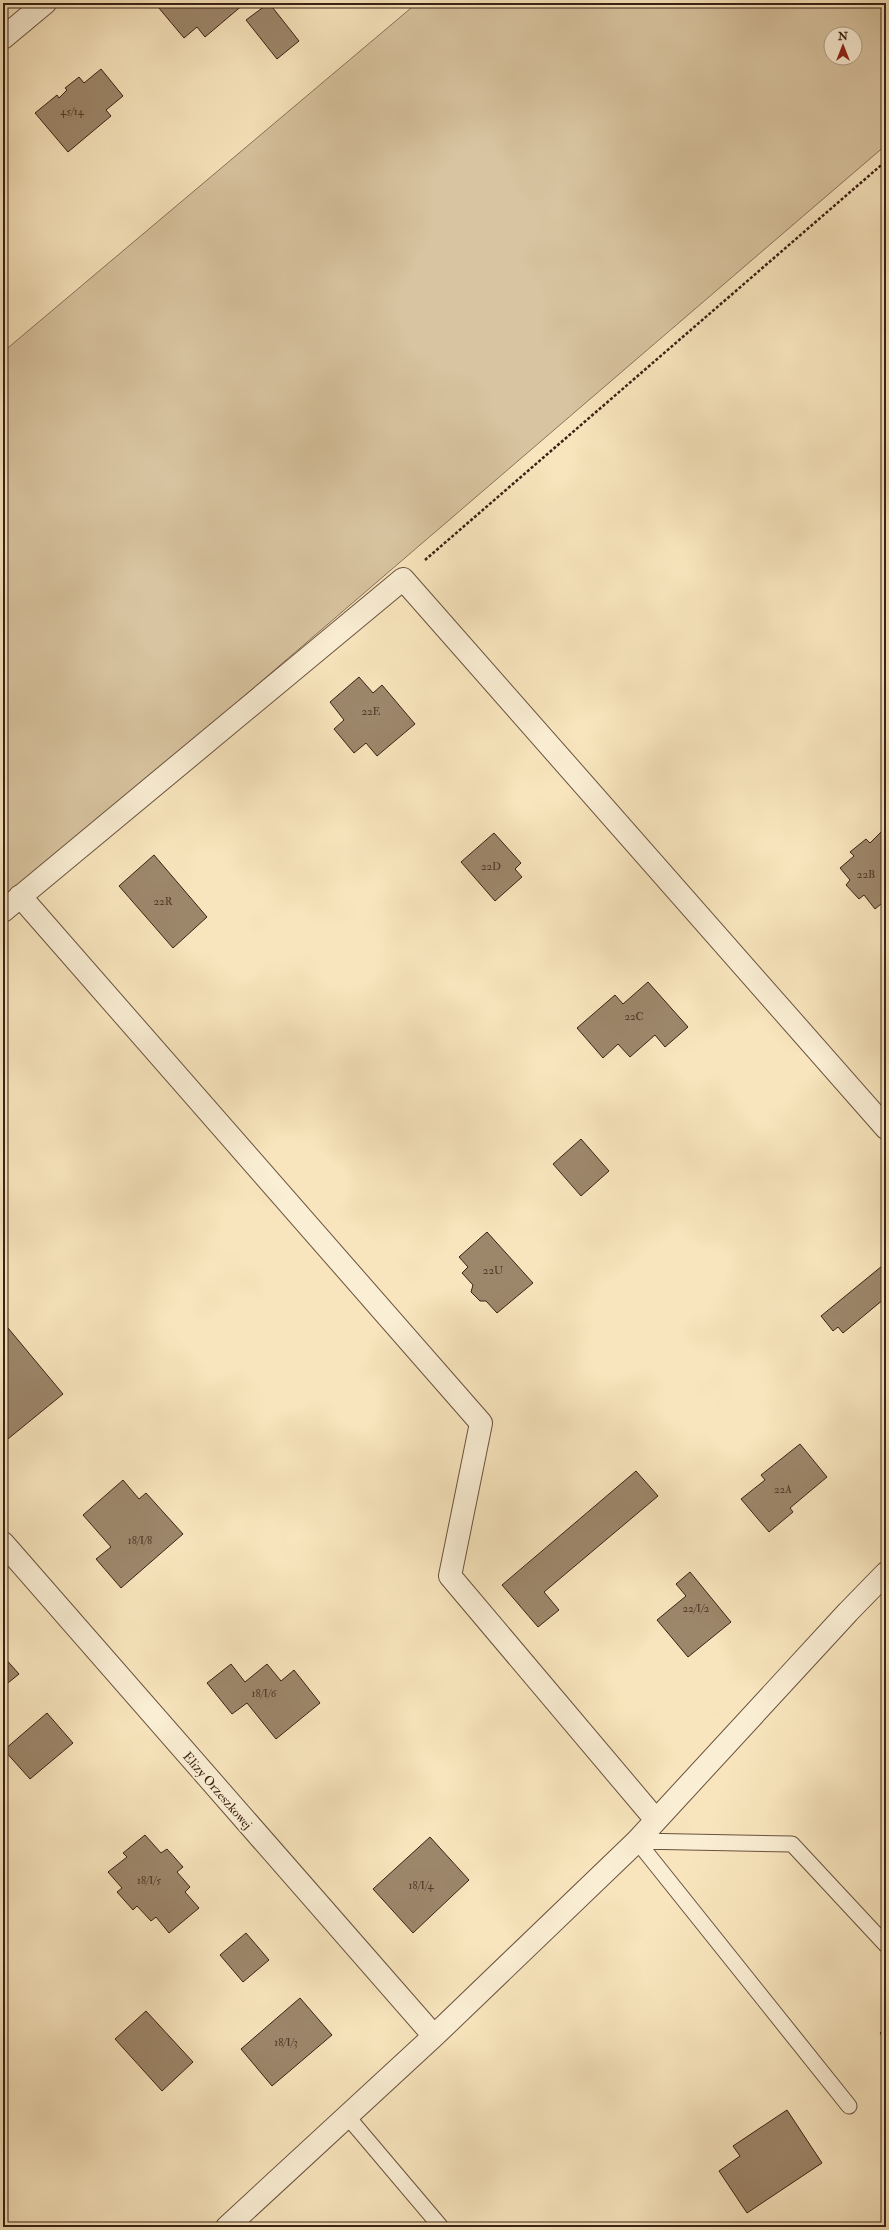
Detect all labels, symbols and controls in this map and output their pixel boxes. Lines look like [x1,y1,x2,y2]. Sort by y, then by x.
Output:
north arrow [823,26,863,66]
text: N [837,30,849,43]
house number: 45/14 [60,105,85,118]
house number: 22E [361,705,381,718]
house number: 22D [481,860,501,873]
house number: 22B [857,868,875,881]
house number: 22R [153,895,174,908]
house number: 22C [624,1010,644,1023]
house number: 22U [483,1264,504,1277]
house number: 22A [774,1483,792,1496]
house number: 18/I/8 [128,1534,152,1547]
house number: 22/I/2 [683,1602,710,1615]
house number: 18/I/6 [252,1687,278,1700]
street label: Elizy Orzeszkowej [179,1749,255,1833]
house number: 18/I/5 [137,1874,161,1887]
house number: 18/I/4 [409,1879,435,1892]
house number: 18/I/3 [274,2036,298,2049]

